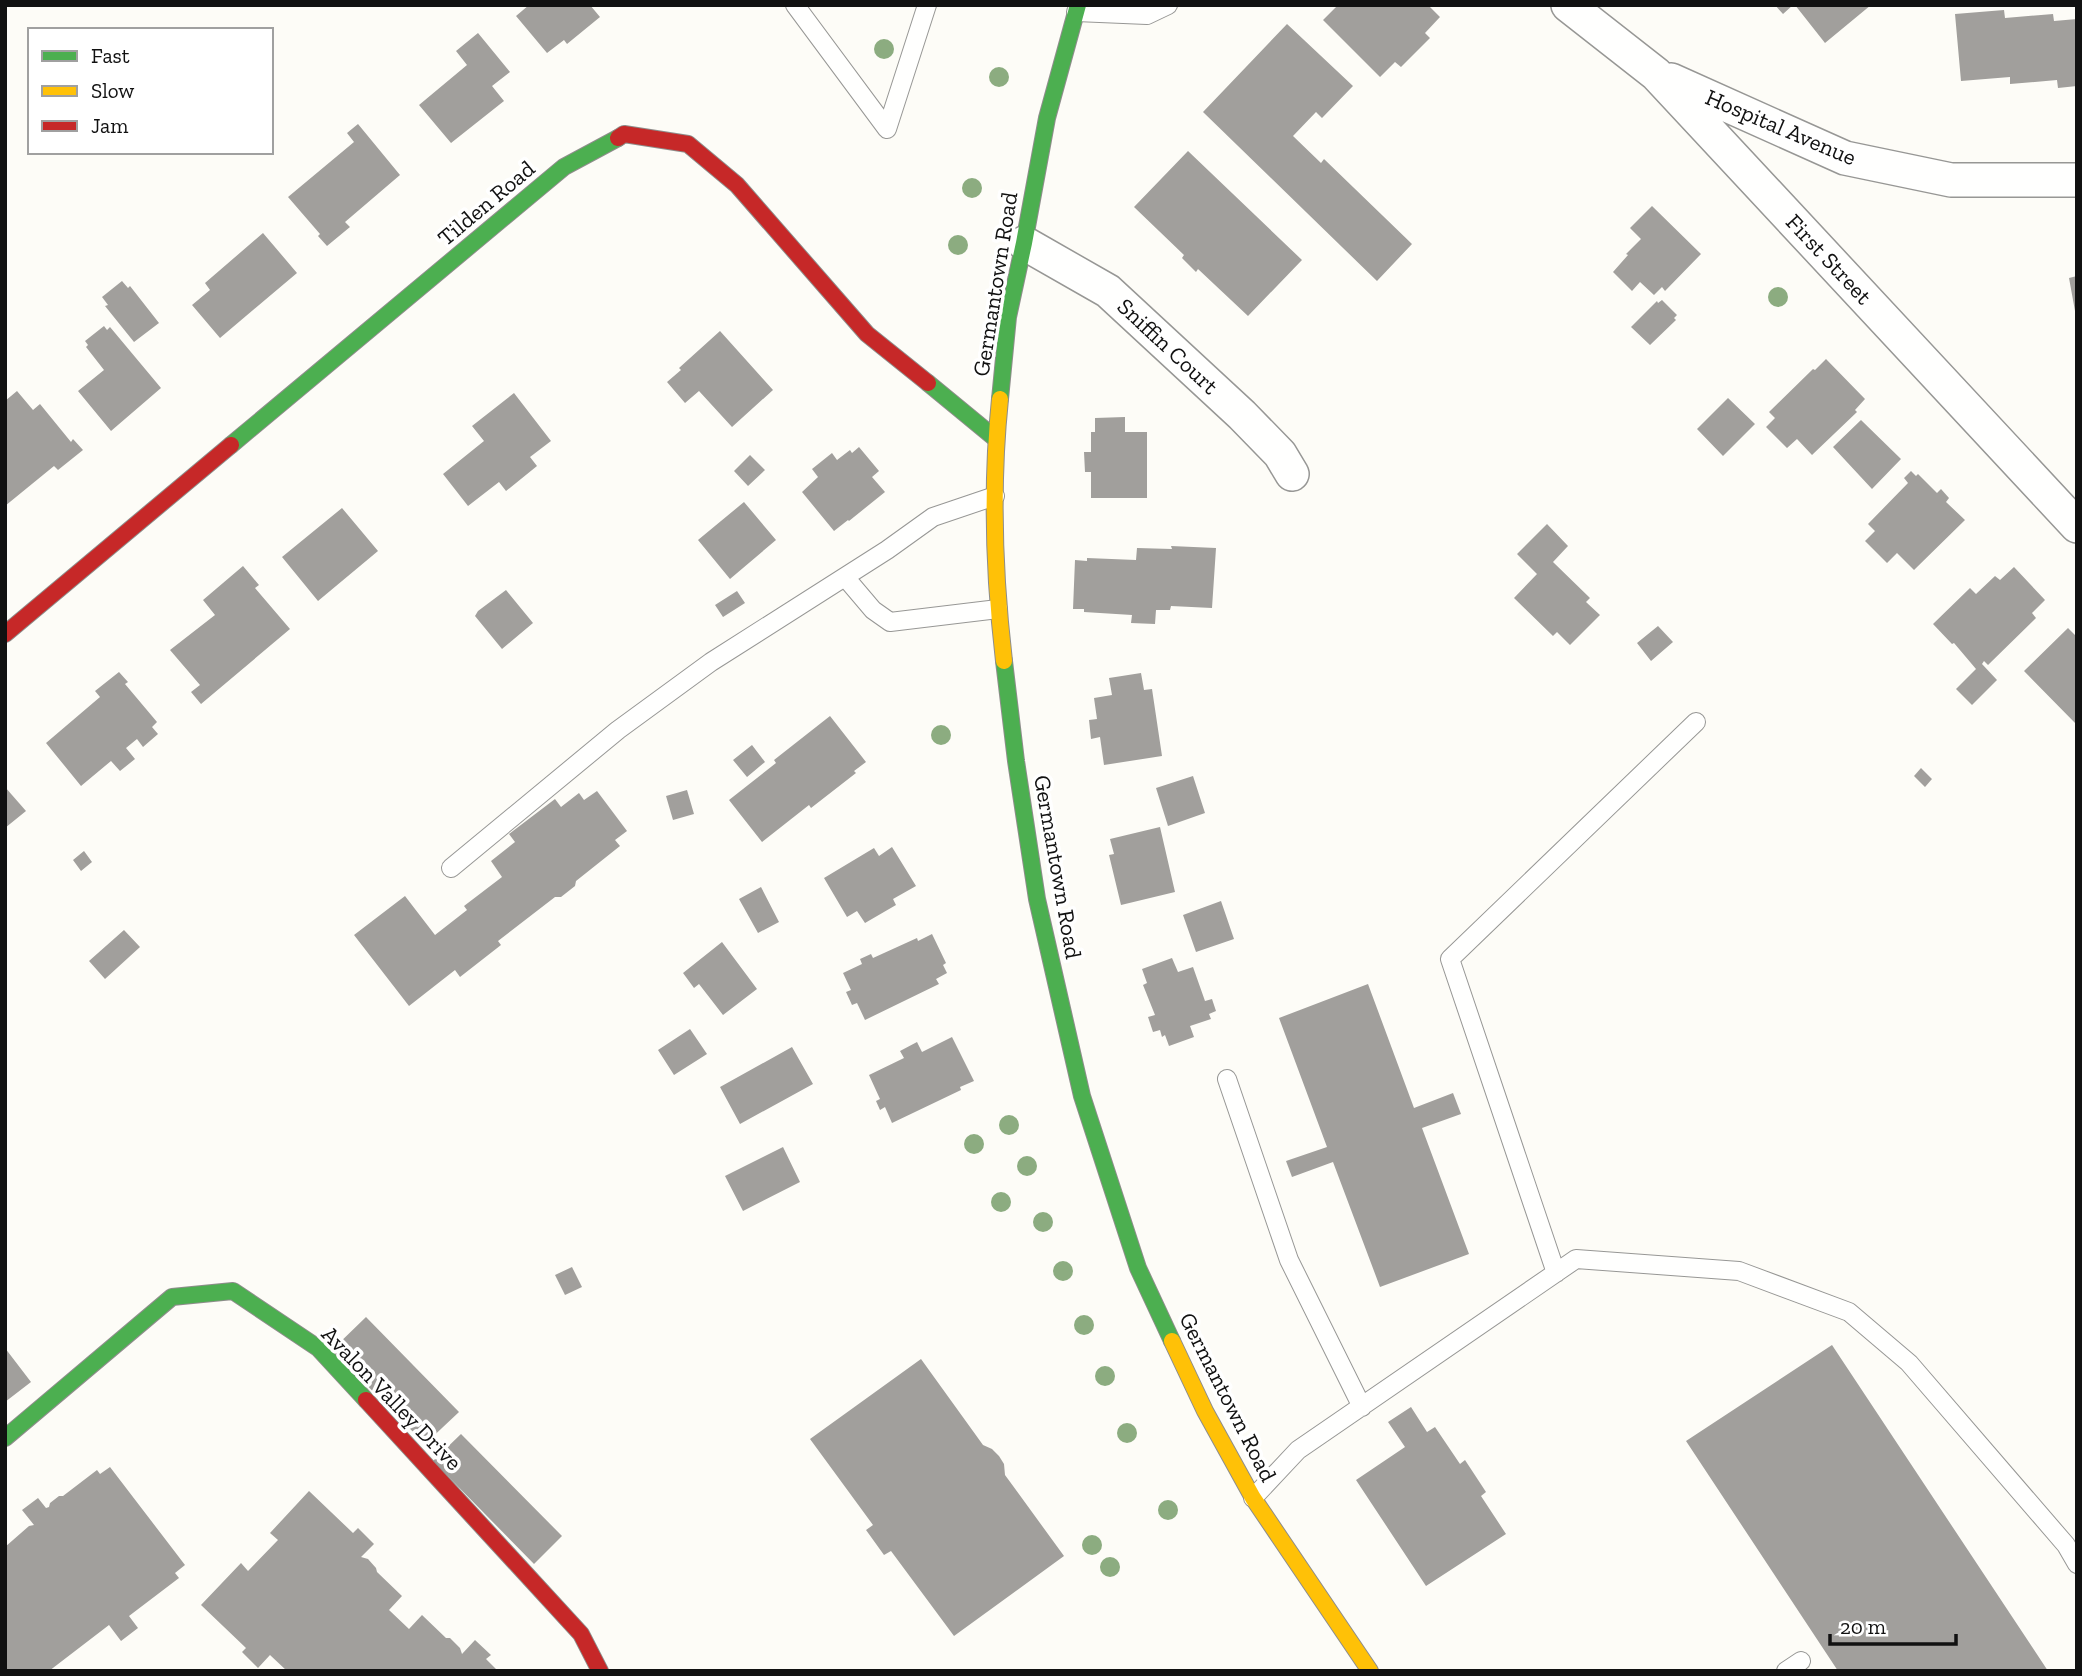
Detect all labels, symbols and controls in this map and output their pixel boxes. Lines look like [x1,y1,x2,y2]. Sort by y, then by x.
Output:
legend [28,28,273,154]
text: Fast [91,43,130,68]
text: Slow [91,78,134,103]
street label: Hospital Avenue [1701,83,1861,171]
text: Jam [91,113,128,138]
street label: Tilden Road [432,154,541,252]
street label: Germantown Road [967,190,1023,378]
street label: First Street [1780,208,1878,310]
street label: Sniffin Court [1112,292,1225,400]
street label: Germantown Road [1028,773,1088,961]
street label: Germantown Road [1173,1308,1283,1487]
street label: Avalon Valley Drive [316,1320,468,1476]
scale bar [1830,1602,1956,1646]
text: 20 m [1840,1614,1886,1639]

